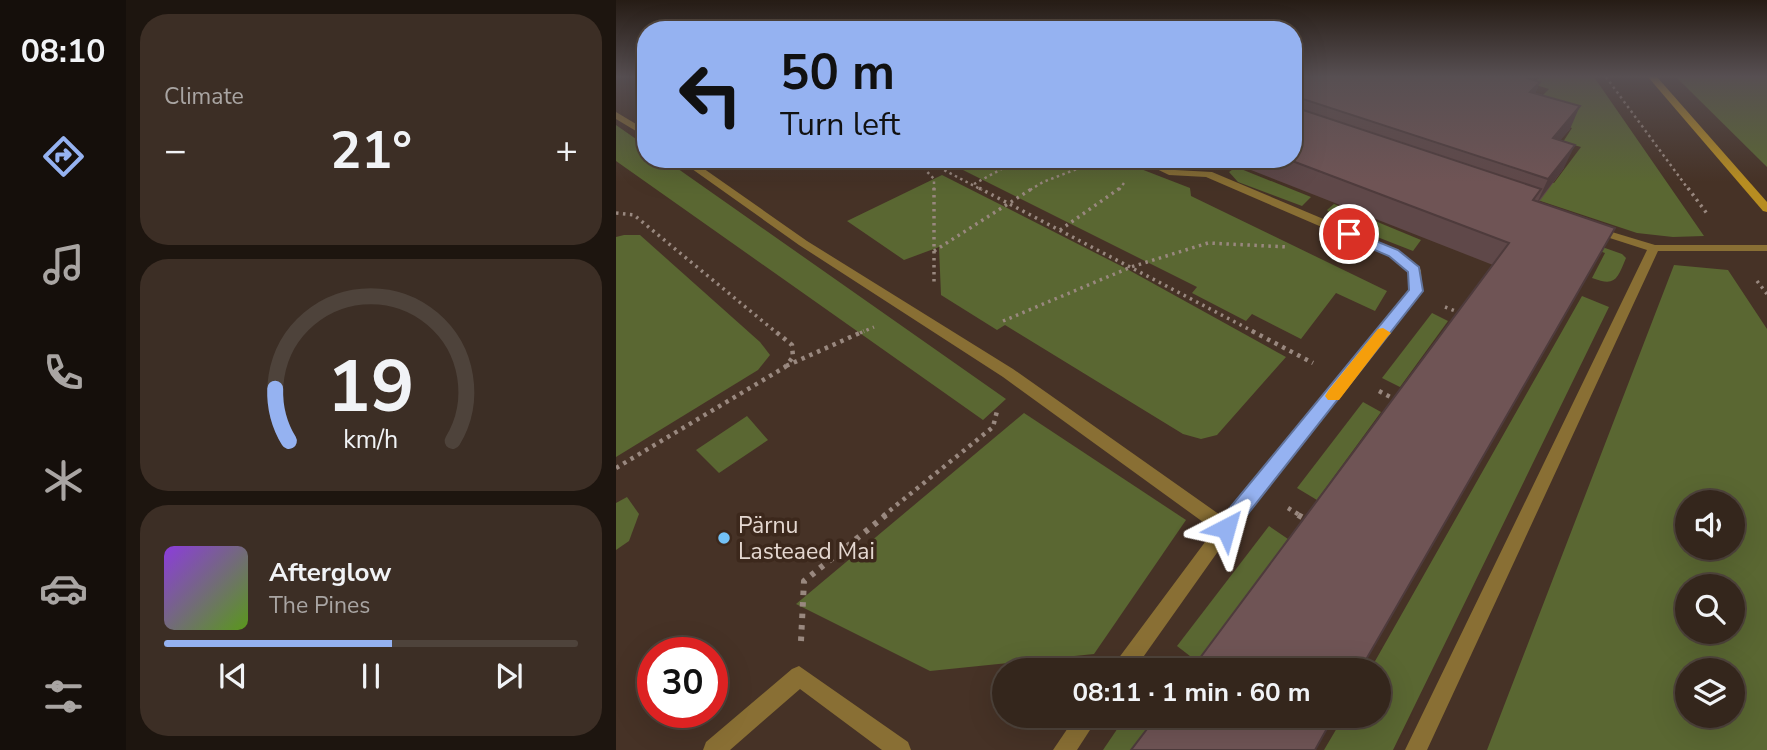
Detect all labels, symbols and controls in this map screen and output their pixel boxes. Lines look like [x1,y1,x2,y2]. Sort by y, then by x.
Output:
text: 08:10 [21,30,105,73]
text: 50 m [780,39,895,106]
icon: left [665,49,756,140]
text: Climate [164,81,244,112]
text: Turn left [780,103,900,146]
text: 21° [330,115,412,186]
text: − [164,125,187,176]
text: + [555,125,578,176]
icon: directions [39,132,88,181]
pin [1319,204,1379,264]
icon: arrive [1330,215,1368,253]
icon: music [39,240,88,289]
text: 19 [327,337,415,437]
icon: phone [39,348,88,397]
text: km/h [343,423,399,457]
icon: climate [39,456,88,505]
map controls [1675,490,1745,728]
button: sound [1675,490,1745,560]
position arrow [1189,491,1263,565]
place label: Pärnu Lasteaed Mai [738,510,875,567]
marker: Pärnu Lasteaed Mai [716,530,732,546]
text: Afterglow [269,555,392,590]
icon: car [39,564,88,613]
button: search [1675,574,1745,644]
text: The Pines [269,590,370,621]
speed limit sign: 30 [637,637,728,728]
icon: previous [214,657,252,695]
icon: pause [352,657,390,695]
icon: next [490,657,528,695]
button: layers [1675,658,1745,728]
icon: filters [39,672,88,721]
text: 08:11 · 1 min · 60 m [1072,675,1311,710]

